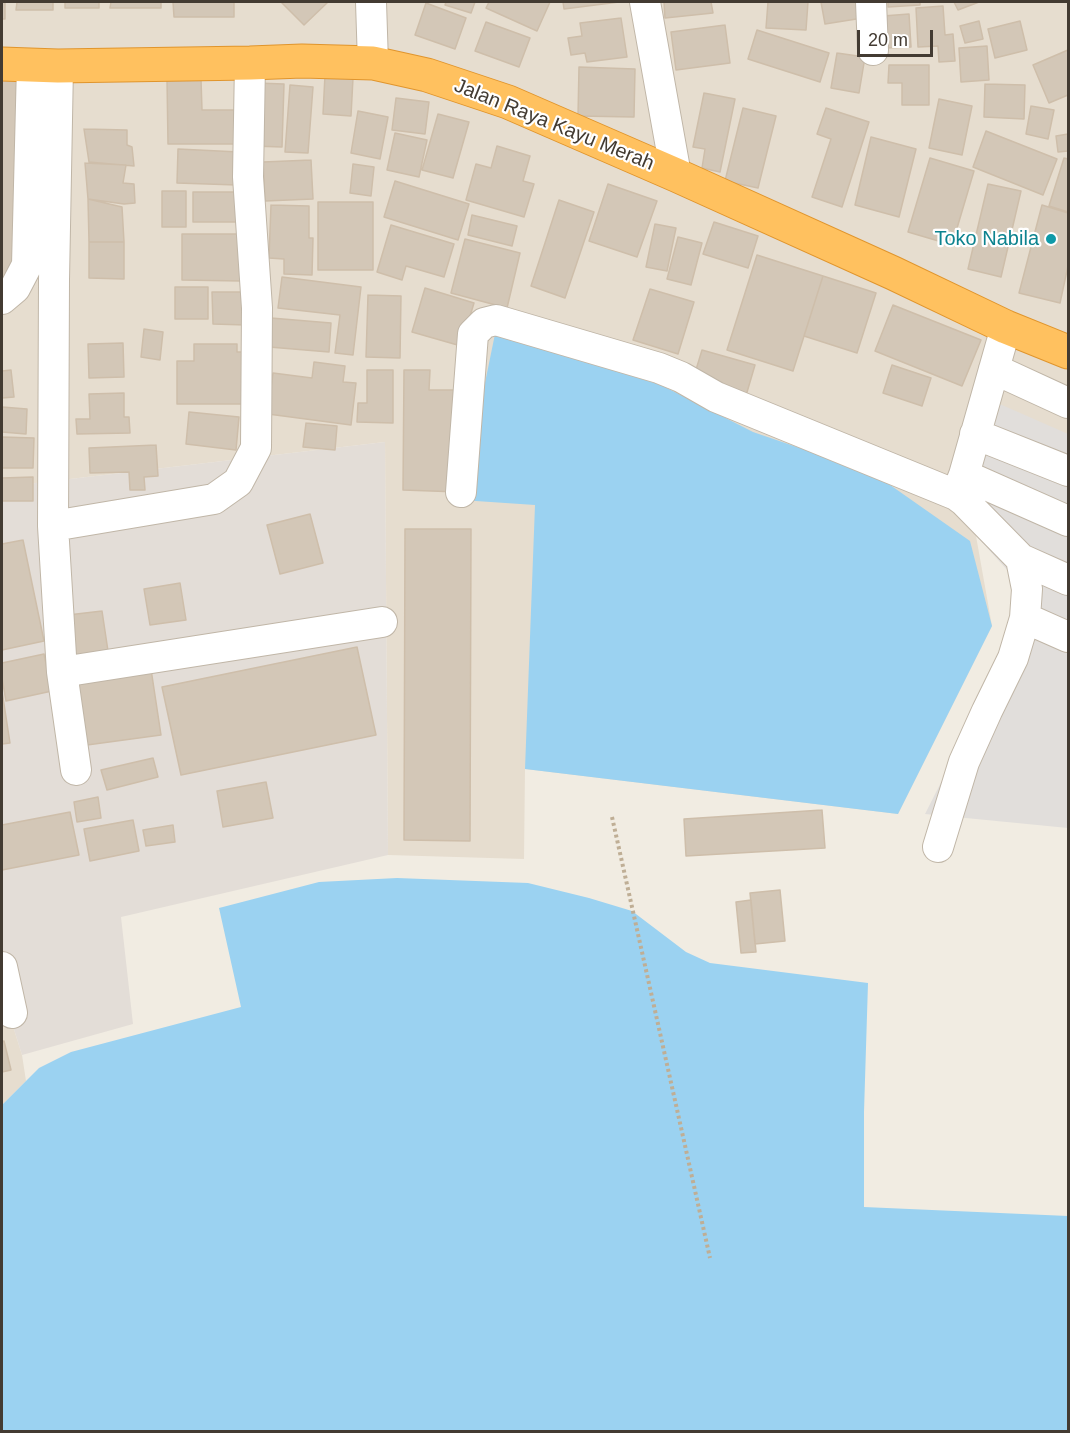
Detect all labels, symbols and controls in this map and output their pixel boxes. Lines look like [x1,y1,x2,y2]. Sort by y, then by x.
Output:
scale bar [860,18,936,56]
text: 20 m [868,30,908,50]
street label: Jalan Raya Kayu Merah [451,74,657,176]
place label: Toko Nabila [934,227,1039,251]
marker: Toko Nabila [1044,232,1058,246]

